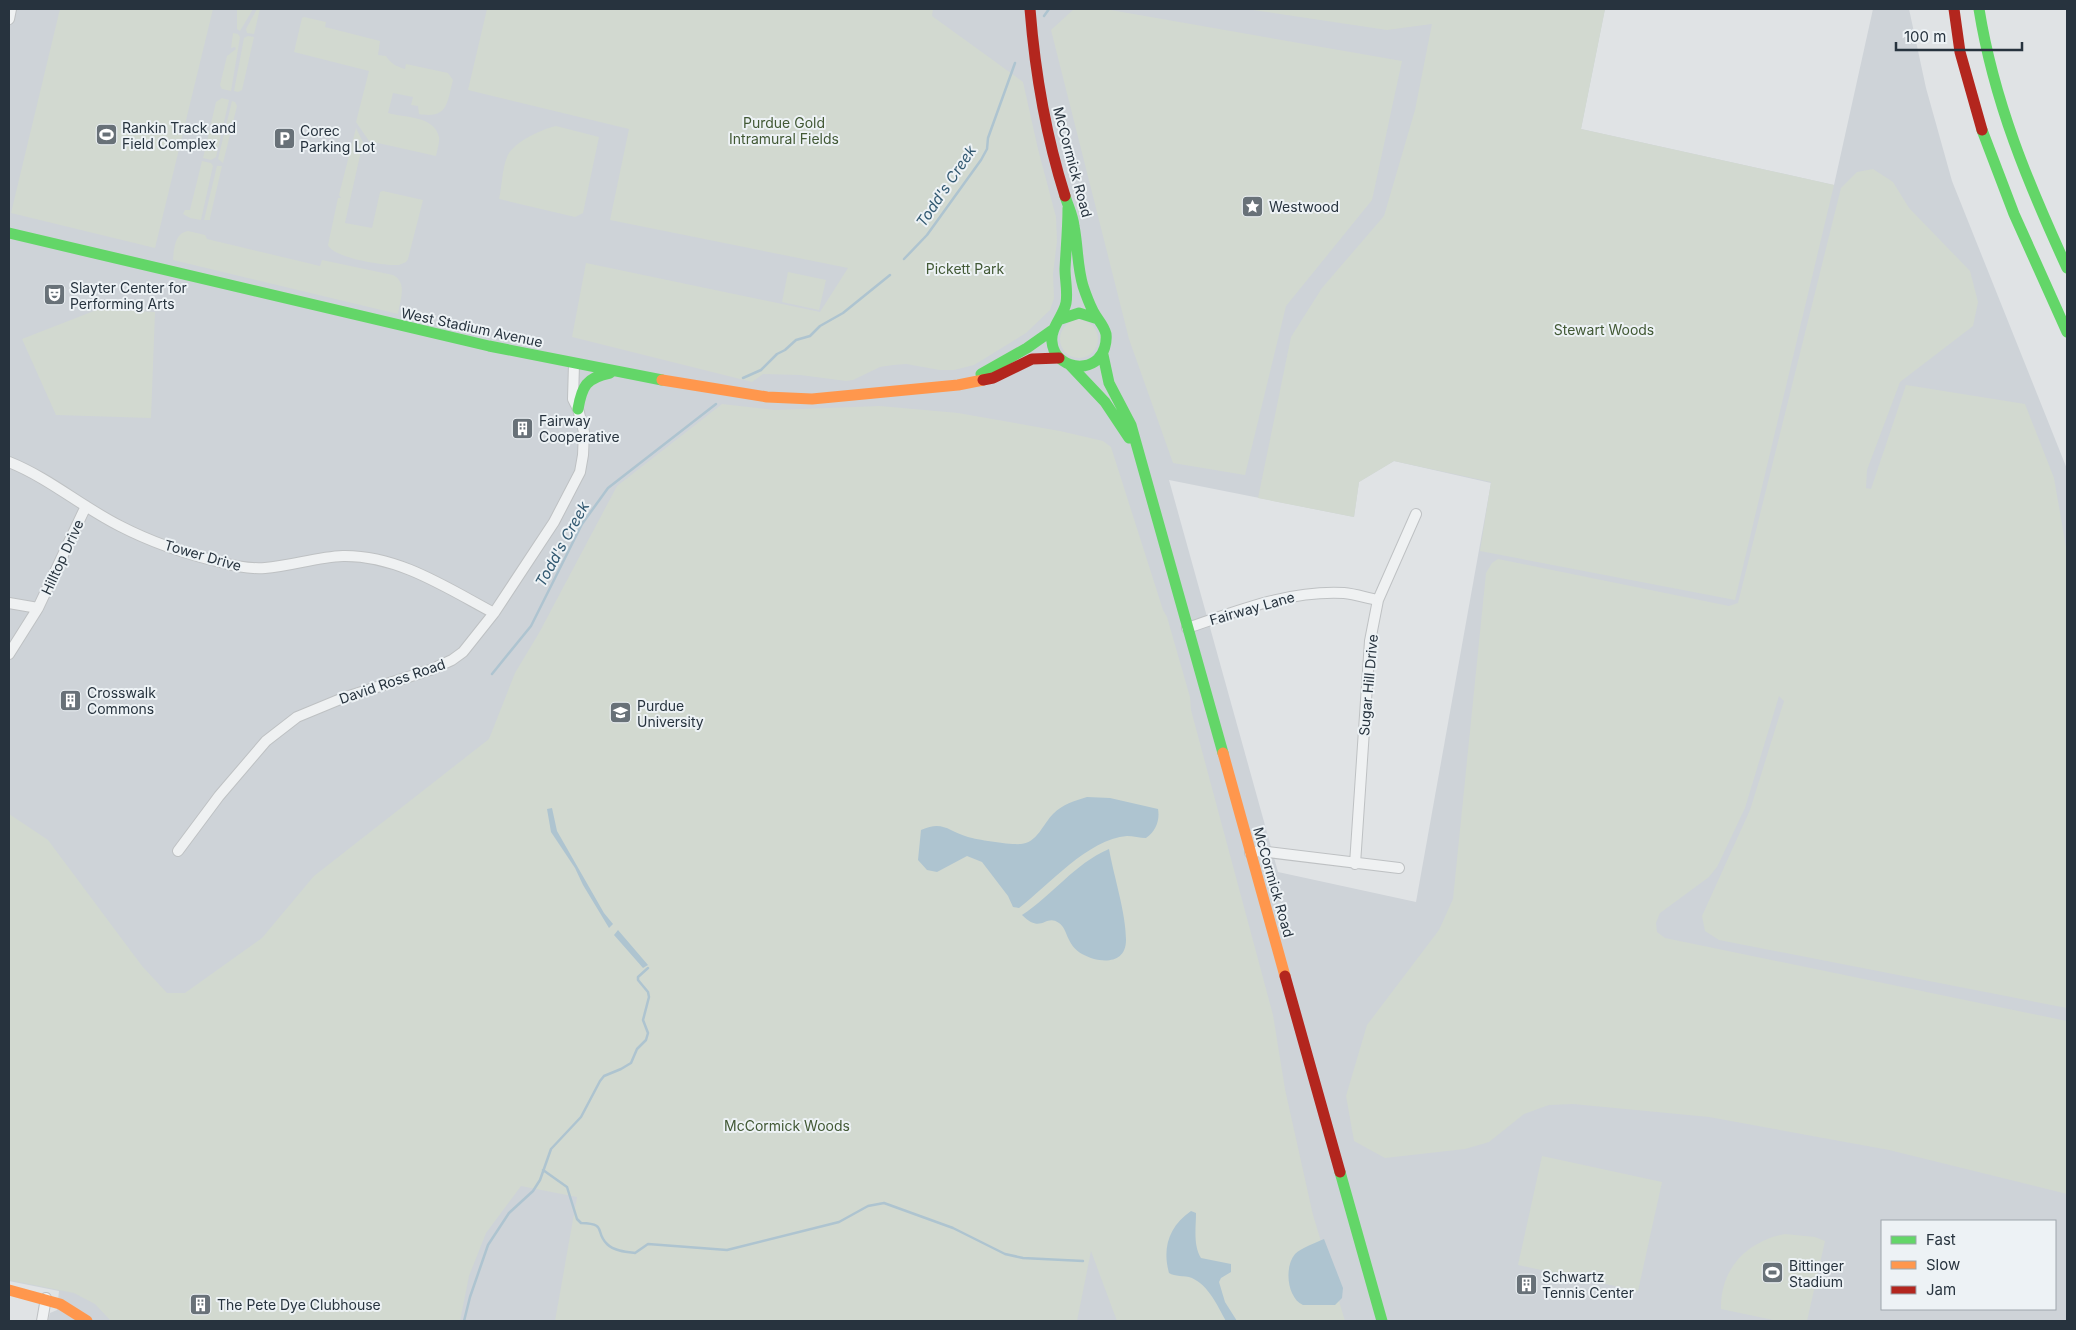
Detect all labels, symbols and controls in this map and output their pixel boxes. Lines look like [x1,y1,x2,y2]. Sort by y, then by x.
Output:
scale bar [1896,20,2022,52]
text: 100 m [1904,27,1946,46]
street label: McCormick Road [1050,105,1096,219]
park label: Purdue Gold Intramural Fields [729,114,839,147]
place label: Rankin Track and Field Complex [122,119,236,152]
place label: Corec Parking Lot [300,122,375,155]
sports icon: Rankin Track and Field Complex [94,123,118,147]
parking icon: Corec Parking Lot [272,126,296,150]
water label: Todd's Creek [912,141,981,230]
place icon: Westwood [1241,194,1265,218]
place label: Westwood [1269,198,1339,215]
park label: Pickett Park [926,260,1005,277]
place label: Slayter Center for Performing Arts [70,279,187,312]
theatre icon: Slayter Center for Performing Arts [42,283,66,307]
street label: West Stadium Avenue [400,304,544,350]
park label: Stewart Woods [1554,321,1654,338]
place label: Fairway Cooperative [539,412,620,445]
building icon: Fairway Cooperative [511,416,535,440]
water label: Todd's Creek [531,497,594,590]
street label: Hilltop Drive [37,517,87,597]
street label: Tower Drive [162,536,244,574]
street label: Fairway Lane [1208,588,1296,628]
street label: Sugar Hill Drive [1355,633,1381,737]
street label: David Ross Road [337,655,447,707]
place label: Crosswalk Commons [87,684,156,717]
building icon: Crosswalk Commons [59,688,83,712]
place label: Purdue University [637,697,704,730]
school or university icon: Purdue University [609,701,633,725]
street label: McCormick Road [1250,825,1298,939]
park label: McCormick Woods [724,1117,850,1134]
legend [1881,1220,2056,1310]
text: Fast [1926,1230,1956,1249]
text: Slow [1926,1255,1960,1274]
place label: Bittinger Stadium [1789,1257,1844,1290]
sports icon: Bittinger Stadium [1761,1261,1785,1285]
place label: Schwartz Tennis Center [1542,1268,1634,1301]
building icon: Schwartz Tennis Center [1514,1272,1538,1296]
text: Jam [1926,1280,1956,1299]
building icon: The Pete Dye Clubhouse [189,1292,213,1316]
place label: The Pete Dye Clubhouse [217,1296,381,1313]

